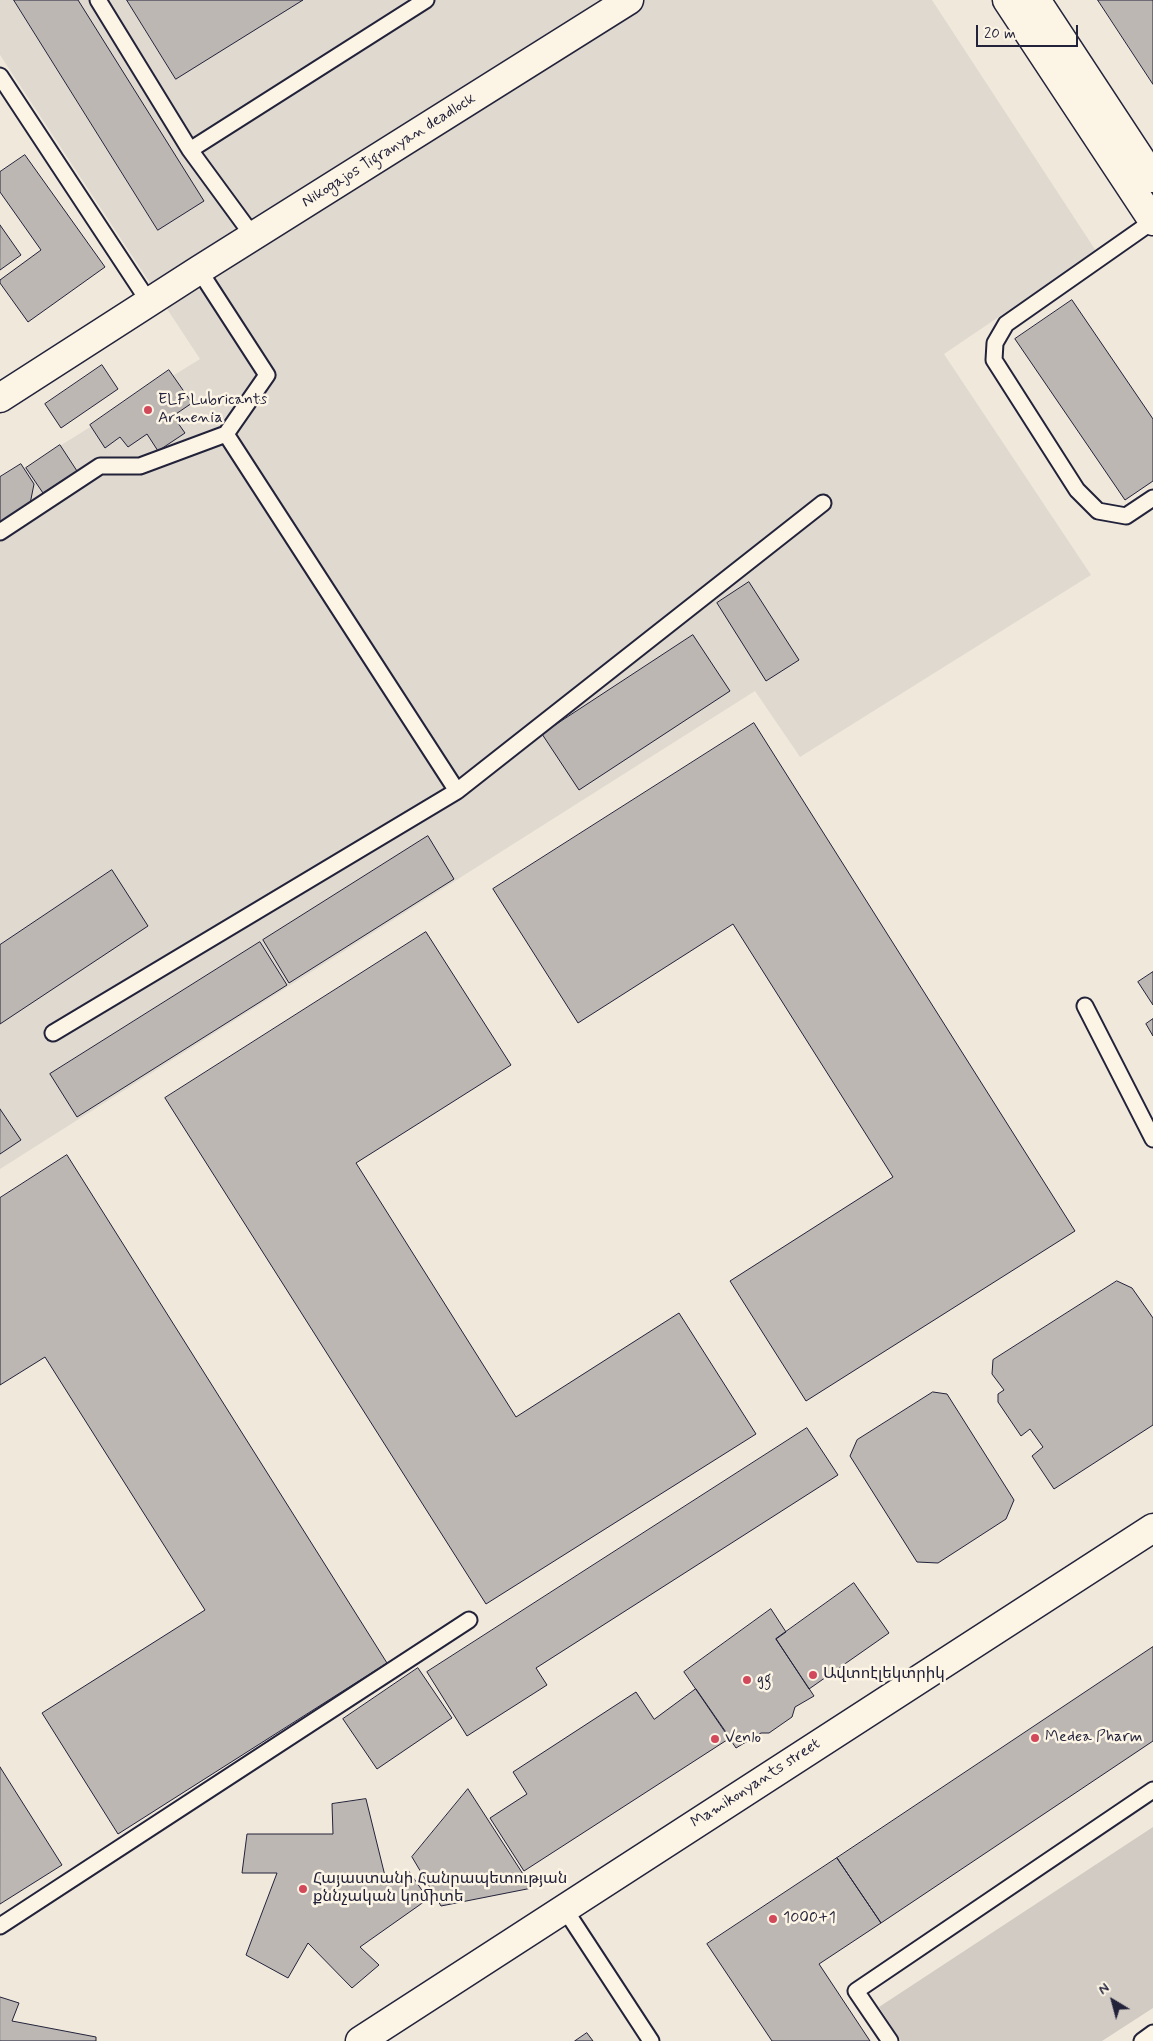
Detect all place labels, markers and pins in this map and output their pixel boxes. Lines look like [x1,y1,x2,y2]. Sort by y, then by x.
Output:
place label: ELF Lubricants Armenia [158,391,267,429]
marker: ELF Lubricants Armenia [142,404,154,416]
place label: Ավտոէլեկտրիկ [823,1665,945,1685]
marker: Ավտոէլեկտրիկ [807,1669,819,1681]
place label: gg [757,1670,771,1690]
marker: gg [741,1674,753,1686]
place label: Medea Pharm [1045,1728,1142,1748]
place label: Venlo [725,1729,761,1749]
marker: Medea Pharm [1029,1732,1041,1744]
marker: Venlo [709,1733,721,1745]
place label: Հայաստանի Հանրապետության քննչական կոմիտե [313,1870,567,1908]
marker: Հայաստանի Հանրապետության քննչական կոմիտե [297,1883,309,1895]
place label: 1000+1 [783,1909,836,1929]
marker: 1000+1 [767,1913,779,1925]

